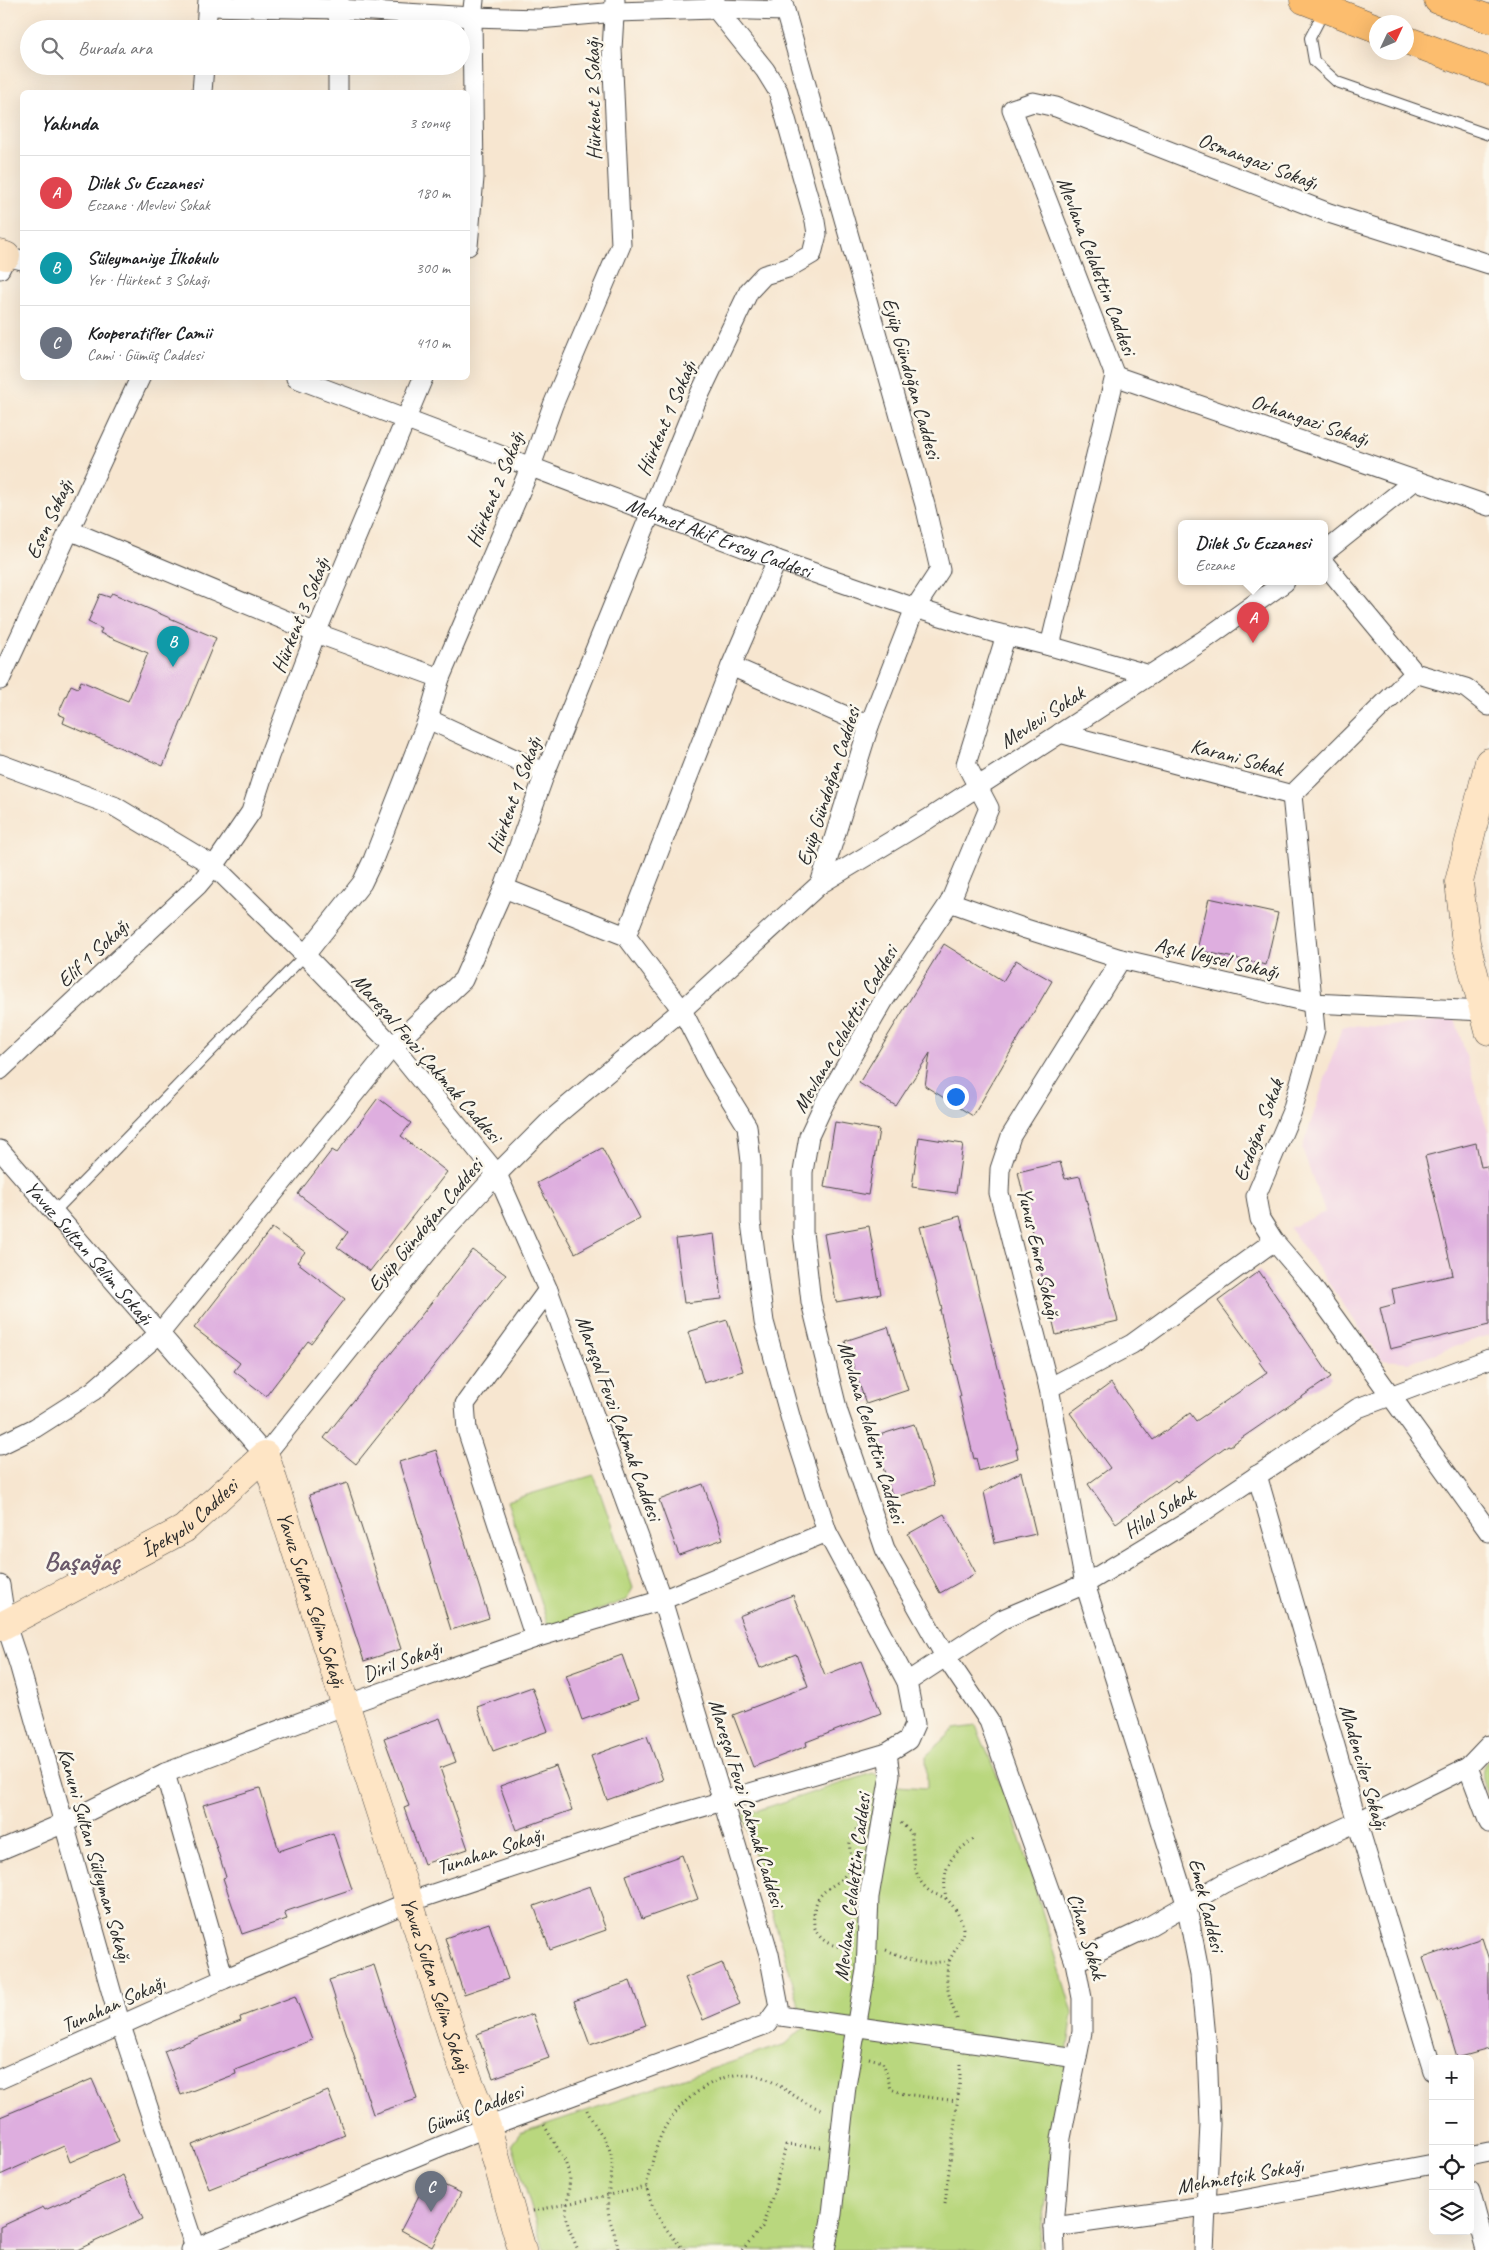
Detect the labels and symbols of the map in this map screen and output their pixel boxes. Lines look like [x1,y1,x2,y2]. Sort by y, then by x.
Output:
north arrow [1369,15,1414,60]
street label: Hürkent 2 Sokağı [579,36,607,160]
street label: Osmangazi Sokağı [1195,126,1322,196]
street label: Mevlana Celalettin Caddesi [1051,173,1144,362]
street label: Eyüp Gündoğan Caddesi [877,295,948,464]
street label: Hürkent 1 Sokağı [630,356,702,479]
street label: Orhangazi Sokağı [1248,388,1373,453]
street label: Hürkent 2 Sokağı [460,426,530,551]
street label: Esen Sokağı [19,474,79,563]
street label: Mehmet Akif Ersoy Caddesi [623,491,818,585]
street label: Hürkent 3 Sokağı [265,552,335,677]
pin: A [1237,602,1269,643]
pin: B [157,626,189,667]
street label: Mevlevi Sokak [994,679,1091,754]
street label: Eyüp Gündoğan Caddesi [790,700,867,869]
street label: Hürkent 1 Sokağı [481,732,548,857]
street label: Karani Sokak [1188,732,1288,782]
street label: Elif 1 Sokağı [52,912,135,993]
street label: Aşık Veysel Sokağı [1152,931,1283,985]
street label: Mevlana Celalettin Caddesi [787,938,905,1117]
street label: Mareşal Fevzi Çakmak Caddesi [346,968,510,1150]
street label: Erdoğan Sokak [1227,1074,1290,1185]
your location [943,1084,969,1110]
street label: Eyüp Gündoğan Caddesi [362,1151,490,1297]
street label: Yavuz Sultan Selim Sokağı [19,1175,160,1331]
street label: Yunus Emre Sokağı [1011,1185,1067,1322]
street label: Mareşal Fevzi Çakmak Caddesi [570,1312,669,1527]
street label: Mevlana Celalettin Caddesi [832,1338,913,1529]
street label: İpekyolu Caddesi [136,1471,245,1563]
street label: Hilal Sokak [1119,1479,1201,1544]
street label: Yavuz Sultan Selim Sokağı [271,1508,352,1692]
district label: Başağaç [44,1545,122,1578]
street label: Diril Sokağı [359,1634,446,1687]
street label: Mareşal Fevzi Çakmak Caddesi [703,1696,792,1913]
street label: Madenciler Sokağı [1334,1701,1395,1834]
street label: Kanuni Sultan Süleyman Sokağı [52,1745,138,1966]
street label: Mevlana Celalettin Caddesi [828,1789,877,1982]
street label: Tunahan Sokağı [433,1821,548,1881]
street label: Emek Caddesi [1183,1856,1232,1957]
street label: Cihan Sokak [1062,1890,1113,1984]
street label: Yavuz Sultan Selim Sokağı [395,1894,477,2078]
street label: Tunahan Sokağı [57,1969,170,2038]
street label: Gümüş Caddesi [421,2077,530,2140]
street label: Mehmetçik Sokağı [1175,2152,1306,2200]
pin: C [415,2171,447,2212]

